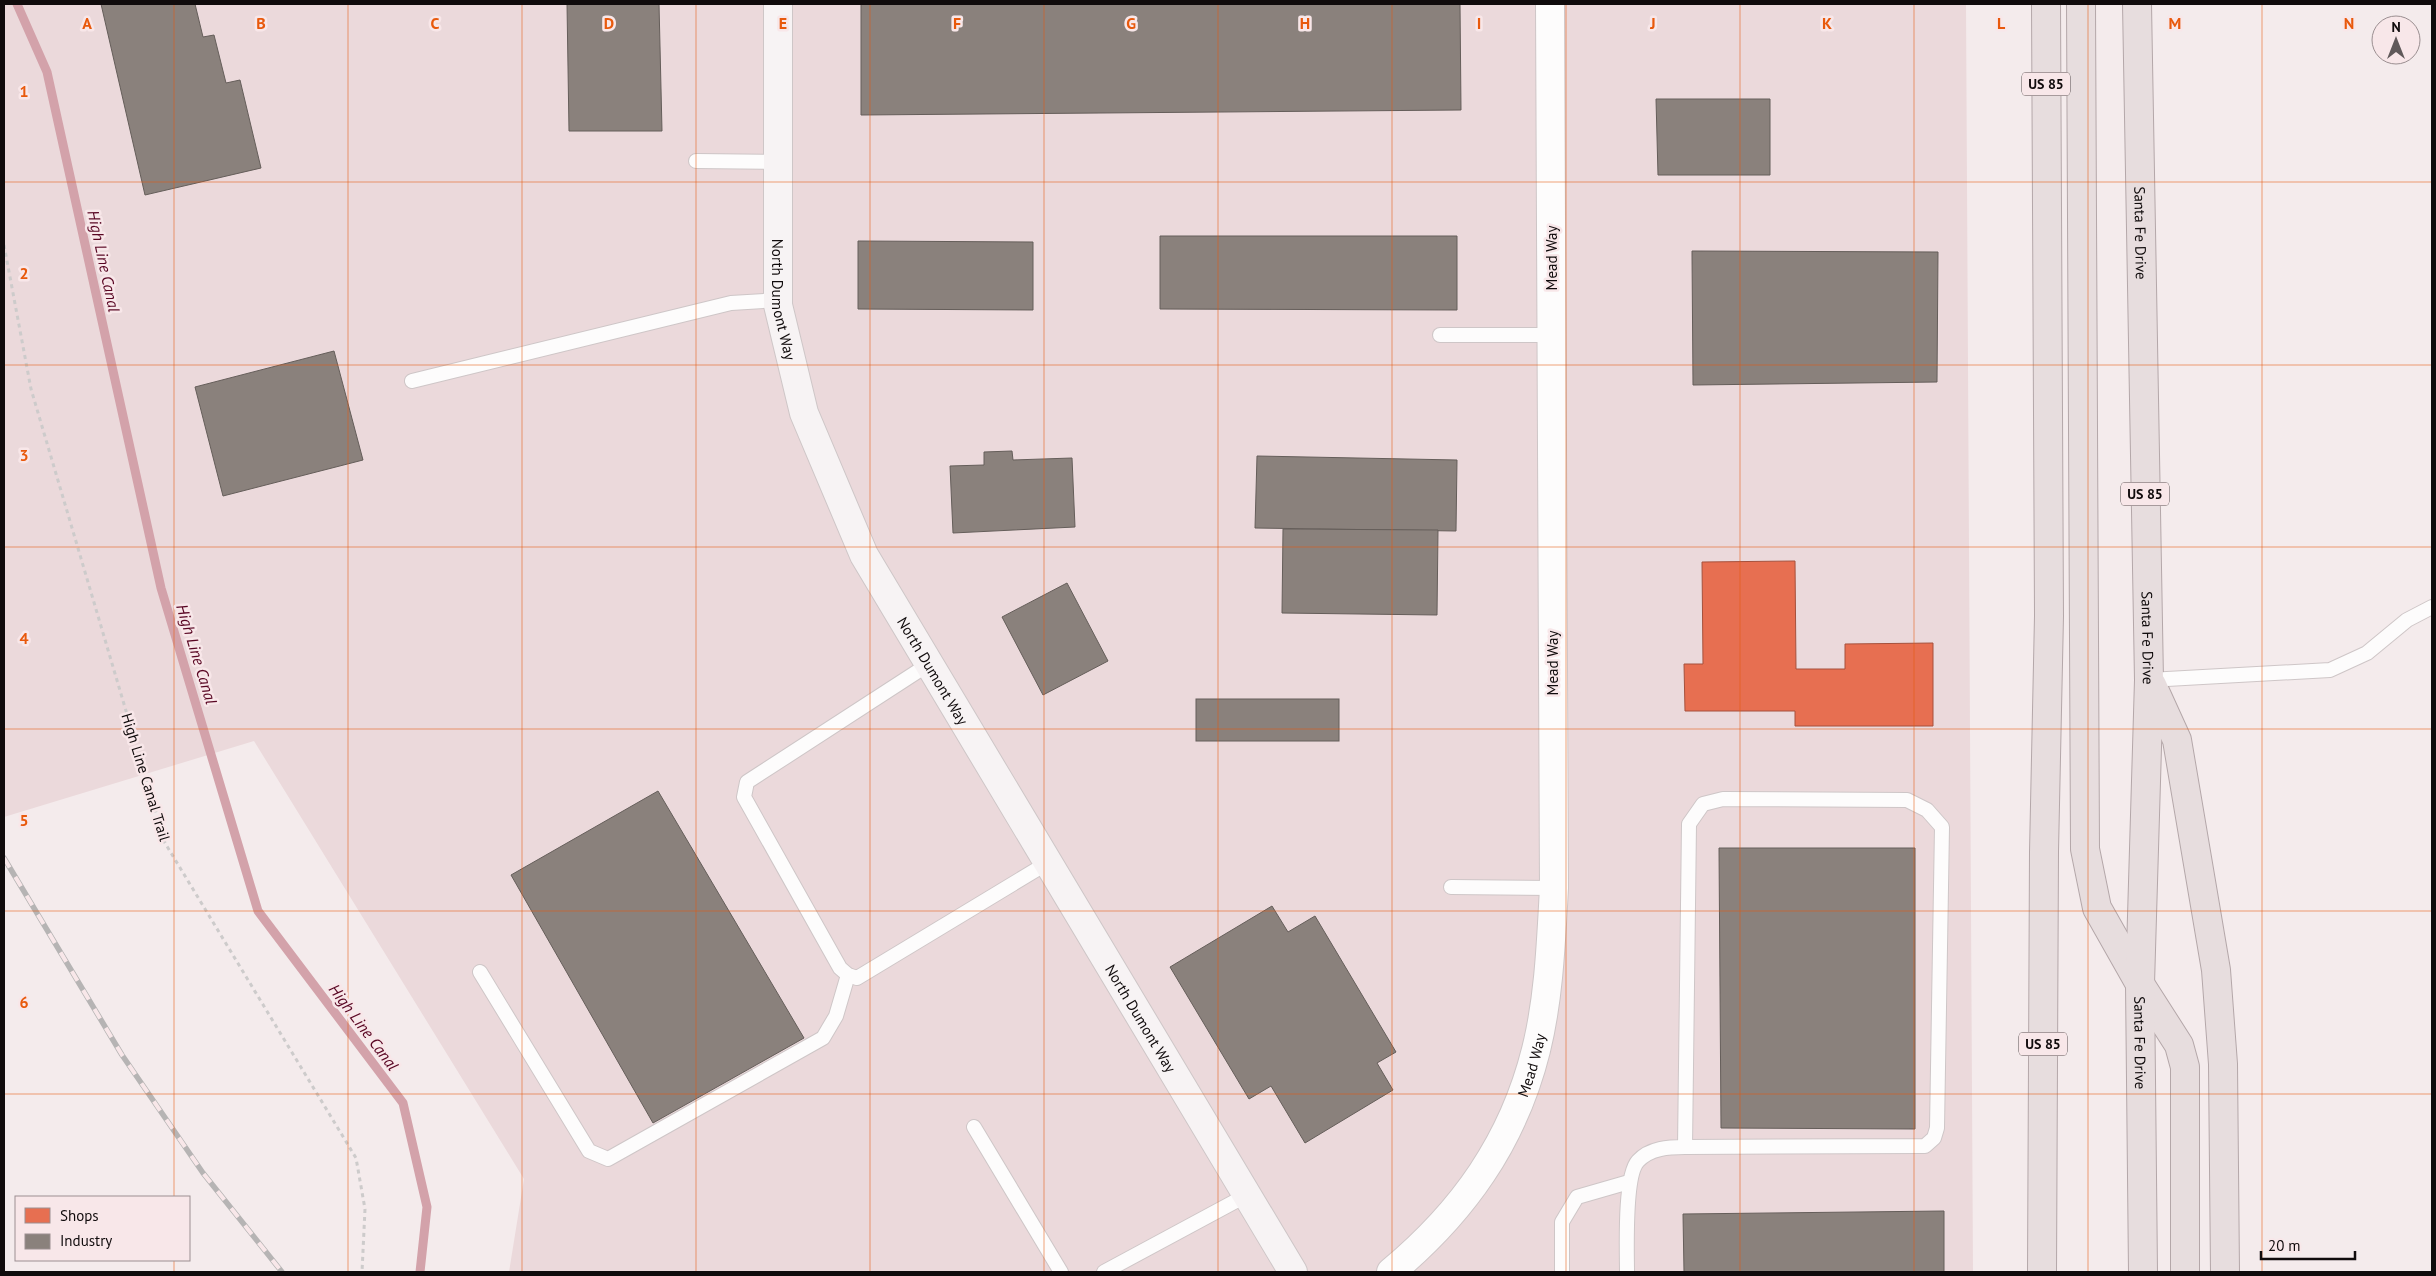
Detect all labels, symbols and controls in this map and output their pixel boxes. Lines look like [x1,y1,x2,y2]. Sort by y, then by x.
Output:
text: A [82,13,92,33]
text: B [256,13,266,33]
text: C [431,13,440,33]
text: D [604,13,614,33]
text: E [779,13,787,33]
text: F [953,13,961,33]
text: G [1126,13,1136,33]
text: H [1300,13,1310,33]
text: I [1477,13,1481,33]
text: J [1649,13,1656,33]
text: K [1822,13,1832,33]
text: L [1997,13,2006,33]
text: M [2169,13,2181,33]
text: N [2344,13,2354,33]
north arrow [2371,15,2421,65]
text: N [2391,18,2401,36]
road number: US 85 [2022,72,2070,96]
text: 1 [19,81,29,101]
street label: Santa Fe Drive [2131,186,2151,280]
water label: High Line Canal [83,208,125,314]
street label: Mead Way [1542,226,1561,290]
street label: North Dumont Way [769,239,800,362]
text: 2 [19,263,29,283]
text: 3 [19,445,29,465]
road number: US 85 [2121,482,2169,506]
street label: Santa Fe Drive [2138,591,2159,685]
water label: High Line Canal [172,602,222,707]
street label: North Dumont Way [894,613,973,728]
text: 4 [19,628,29,648]
street label: Mead Way [1543,631,1562,695]
street label: High Line Canal Trail [117,711,175,844]
text: 5 [19,810,29,830]
street label: North Dumont Way [1102,961,1181,1076]
water label: High Line Canal [325,980,404,1075]
text: 6 [19,992,29,1012]
street label: Santa Fe Drive [2131,996,2151,1089]
street label: Mead Way [1513,1032,1549,1099]
road number: US 85 [2019,1032,2067,1056]
legend [15,1196,190,1261]
text: Shops [60,1206,99,1225]
scale bar [2261,1228,2355,1260]
text: Industry [60,1231,112,1250]
text: 20 m [2268,1236,2301,1255]

